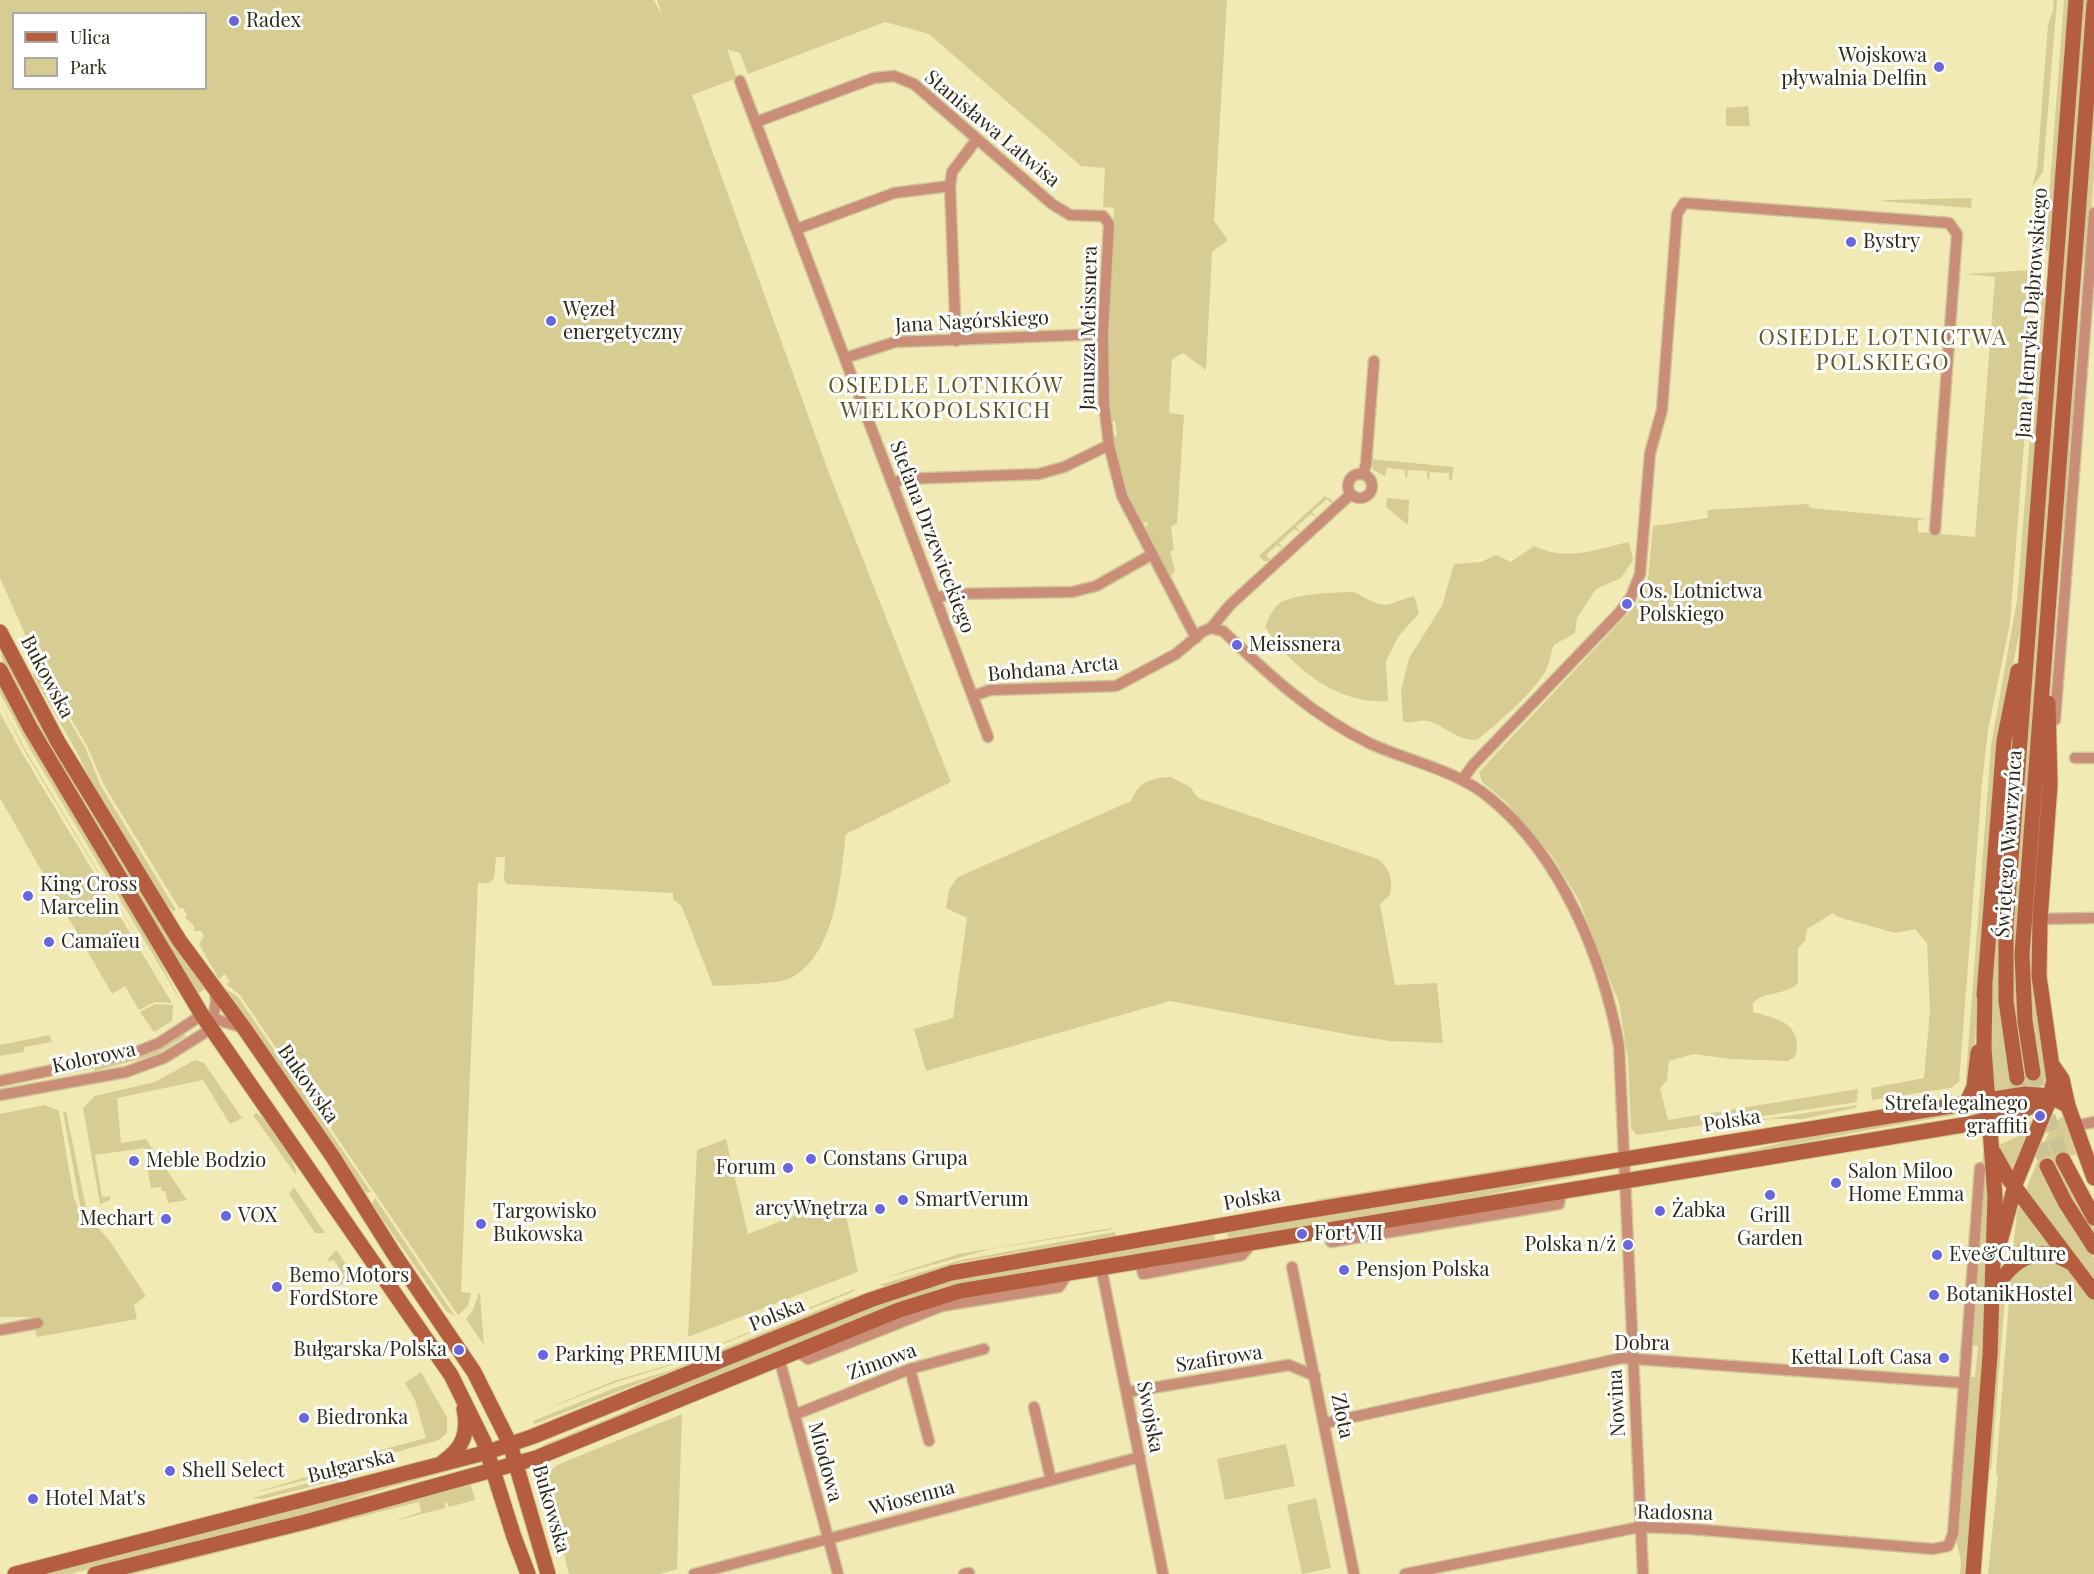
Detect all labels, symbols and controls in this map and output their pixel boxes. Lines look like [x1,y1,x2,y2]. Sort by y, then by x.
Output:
place label: Radex [246,9,301,33]
legend [12,12,207,90]
marker: Radex [227,14,241,28]
text: Ulica [70,25,110,49]
place label: Wojskowa pływalnia Delfin [1781,44,1927,91]
text: Park [70,55,107,79]
marker: Wojskowa pływalnia Delfin [1932,60,1946,74]
street label: Stanisława Latwisa [919,65,1065,193]
street label: Jana Henryka Dąbrowskiego [2011,187,2053,439]
place label: Bystry [1863,230,1920,254]
marker: Bystry [1844,235,1858,249]
street label: Janusza Meissnera [1076,245,1102,411]
place label: Węzeł energetyczny [563,298,683,345]
street label: Jana Nagórskiego [894,306,1050,338]
marker: Węzeł energetyczny [544,314,558,328]
district label: OSIEDLE LOTNICTWA POLSKIEGO [1758,325,2008,376]
district label: OSIEDLE LOTNIKÓW WIELKOPOLSKICH [828,373,1064,424]
street label: Stefana Drzewieckiego [884,438,980,636]
place label: Os. Lotnictwa Polskiego [1639,580,1762,627]
marker: Os. Lotnictwa Polskiego [1620,597,1634,611]
street label: Bukowska [15,632,79,722]
place label: Meissnera [1249,633,1341,657]
marker: Meissnera [1230,638,1244,652]
street label: Bohdana Arcta [987,651,1119,687]
street label: Świętego Wawrzyńca [1990,749,2028,939]
place label: King Cross Marcelin [40,873,137,920]
marker: King Cross Marcelin [21,889,35,903]
place label: Camaïeu [61,930,140,954]
marker: Camaïeu [42,935,56,949]
street label: Kolorowa [50,1037,138,1079]
street label: Bukowska [272,1040,344,1128]
place label: Strefa legalnego graffiti [1885,1092,2028,1139]
street label: Polska [1702,1105,1762,1137]
marker: Strefa legalnego graffiti [2033,1109,2047,1123]
place label: Constans Grupa [823,1147,968,1171]
place label: Meble Bodzio [146,1149,266,1173]
marker: Constans Grupa [804,1152,818,1166]
marker: Meble Bodzio [127,1154,141,1168]
place label: Forum [716,1156,776,1180]
place label: Salon Miloo Home Emma [1848,1160,1964,1207]
marker: Forum [781,1161,795,1175]
marker: Salon Miloo Home Emma [1829,1176,1843,1190]
street label: Polska [1222,1182,1282,1216]
place label: SmartVerum [915,1188,1029,1212]
marker: Grill Garden [1763,1188,1777,1202]
marker: SmartVerum [896,1193,910,1207]
place label: arcyWnętrza [755,1197,868,1221]
place label: Żabka [1672,1199,1726,1223]
place label: Targowisko Bukowska [493,1200,597,1247]
marker: arcyWnętrza [873,1202,887,1216]
place label: VOX [238,1204,277,1228]
marker: Żabka [1653,1204,1667,1218]
place label: Grill Garden [1737,1204,1803,1251]
place label: Mechart [79,1207,154,1231]
marker: VOX [219,1209,233,1223]
marker: Mechart [159,1212,173,1226]
marker: Targowisko Bukowska [474,1217,488,1231]
place label: Fort VII [1314,1222,1383,1246]
marker: Fort VII [1295,1227,1309,1241]
place label: Polska n/ż [1524,1233,1616,1257]
marker: Polska n/ż [1621,1238,1635,1252]
place label: Eve&Culture [1949,1243,2066,1267]
marker: Eve&Culture [1930,1248,1944,1262]
place label: Pensjon Polska [1356,1258,1489,1282]
marker: Pensjon Polska [1337,1263,1351,1277]
place label: Bemo Motors FordStore [289,1264,409,1311]
marker: Bemo Motors FordStore [270,1280,284,1294]
place label: BotanikHostel [1946,1283,2073,1307]
marker: BotanikHostel [1927,1288,1941,1302]
street label: Polska [746,1293,808,1337]
street label: Dobra [1614,1332,1670,1356]
place label: Bułgarska/Polska [293,1338,447,1362]
street label: Zimowa [844,1338,920,1386]
street label: Szafirowa [1174,1340,1264,1378]
marker: Bułgarska/Polska [452,1343,466,1357]
place label: Parking PREMIUM [555,1343,721,1367]
place label: Kettal Loft Casa [1791,1346,1932,1370]
marker: Parking PREMIUM [536,1348,550,1362]
marker: Kettal Loft Casa [1937,1351,1951,1365]
street label: Nowina [1603,1369,1631,1437]
street label: Swojska [1131,1379,1169,1455]
street label: Złota [1326,1391,1358,1441]
place label: Biedronka [316,1406,408,1430]
marker: Biedronka [297,1411,311,1425]
street label: Miodowa [803,1419,847,1505]
street label: Bułgarska [305,1444,397,1488]
place label: Shell Select [182,1459,284,1483]
street label: Bukowska [527,1462,575,1556]
marker: Shell Select [163,1464,177,1478]
street label: Wiosenna [867,1475,957,1521]
place label: Hotel Mat's [45,1487,146,1511]
marker: Hotel Mat's [26,1492,40,1506]
street label: Radosna [1637,1500,1713,1526]

